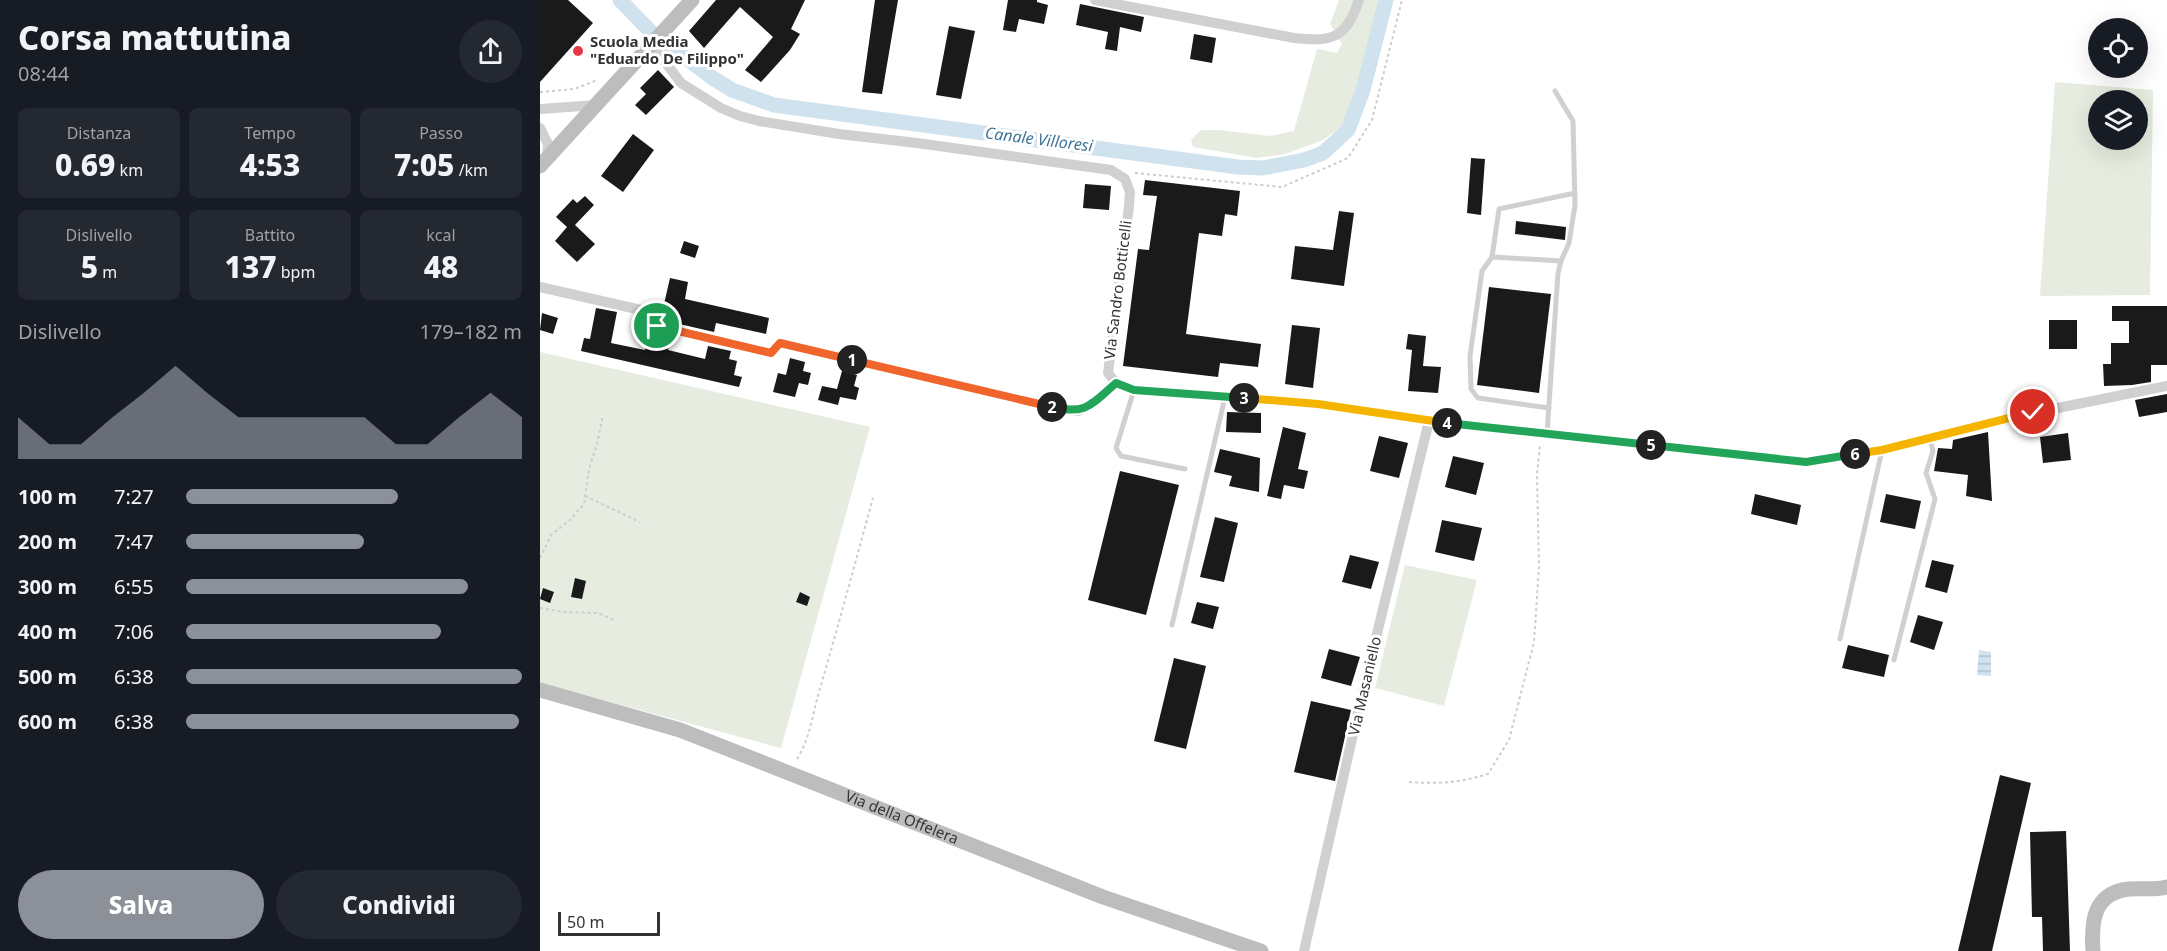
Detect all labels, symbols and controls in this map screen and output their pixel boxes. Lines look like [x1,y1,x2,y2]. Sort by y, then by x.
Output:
text: Corsa mattutina [18,15,291,60]
map controls [2088,18,2148,150]
button: locate [2088,18,2148,78]
button: share [459,20,522,83]
place label: Scuola Media "Eduardo De Filippo" [590,31,744,68]
marker: Scuola Media "Eduardo De Filippo" [571,44,585,58]
text: 08:44 [18,60,69,87]
button: layers [2088,90,2148,150]
water label: Canale Villoresi [984,121,1095,157]
text: Distanza [67,122,131,144]
text: Tempo [244,122,296,144]
text: Passo [419,122,463,144]
text: 0.69 [55,144,115,185]
text: 4:53 [240,144,300,185]
text: 7:05 [394,144,454,185]
text: km [115,159,143,181]
text: /km [454,159,488,181]
street label: Via Sandro Botticelli [1099,219,1135,361]
text: Dislivello [66,224,132,246]
text: Battito [245,224,295,246]
text: kcal [426,224,456,246]
text: 5 [81,246,98,287]
text: 137 [225,246,277,287]
text: 48 [424,246,458,287]
text: m [98,261,117,283]
text: bpm [277,261,315,283]
pin [631,300,682,351]
icon: arrive [640,309,673,342]
text: Dislivello [18,318,102,345]
text: 179–182 m [419,318,522,345]
pin: 1 [837,345,867,375]
text: 1 [847,349,857,371]
pin: 3 [1229,383,1259,413]
pin [2007,386,2058,437]
text: 3 [1239,387,1249,409]
pin: 2 [1037,392,1067,422]
icon: check [2016,395,2049,428]
text: 2 [1047,396,1057,418]
pin: 4 [1432,408,1462,438]
text: 4 [1442,412,1452,434]
pin: 5 [1636,430,1666,460]
text: 5 [1646,434,1656,456]
pin: 6 [1840,439,1870,469]
text: 6 [1850,443,1860,465]
text: 100 m [18,483,77,510]
text: 7:27 [114,483,154,510]
text: 200 m [18,528,77,555]
text: 7:47 [114,528,154,555]
text: 300 m [18,573,77,600]
text: 6:55 [114,573,154,600]
text: 400 m [18,618,77,645]
text: 7:06 [114,618,154,645]
street label: Via Masaniello [1343,634,1385,737]
text: 500 m [18,663,77,690]
text: 6:38 [114,663,154,690]
text: 600 m [18,708,77,735]
text: 6:38 [114,708,154,735]
street label: Via della Offelera [843,785,962,848]
button: Salva [18,870,264,939]
button: Condividi [276,870,522,939]
scale bar [558,909,660,936]
text: 50 m [567,911,604,933]

